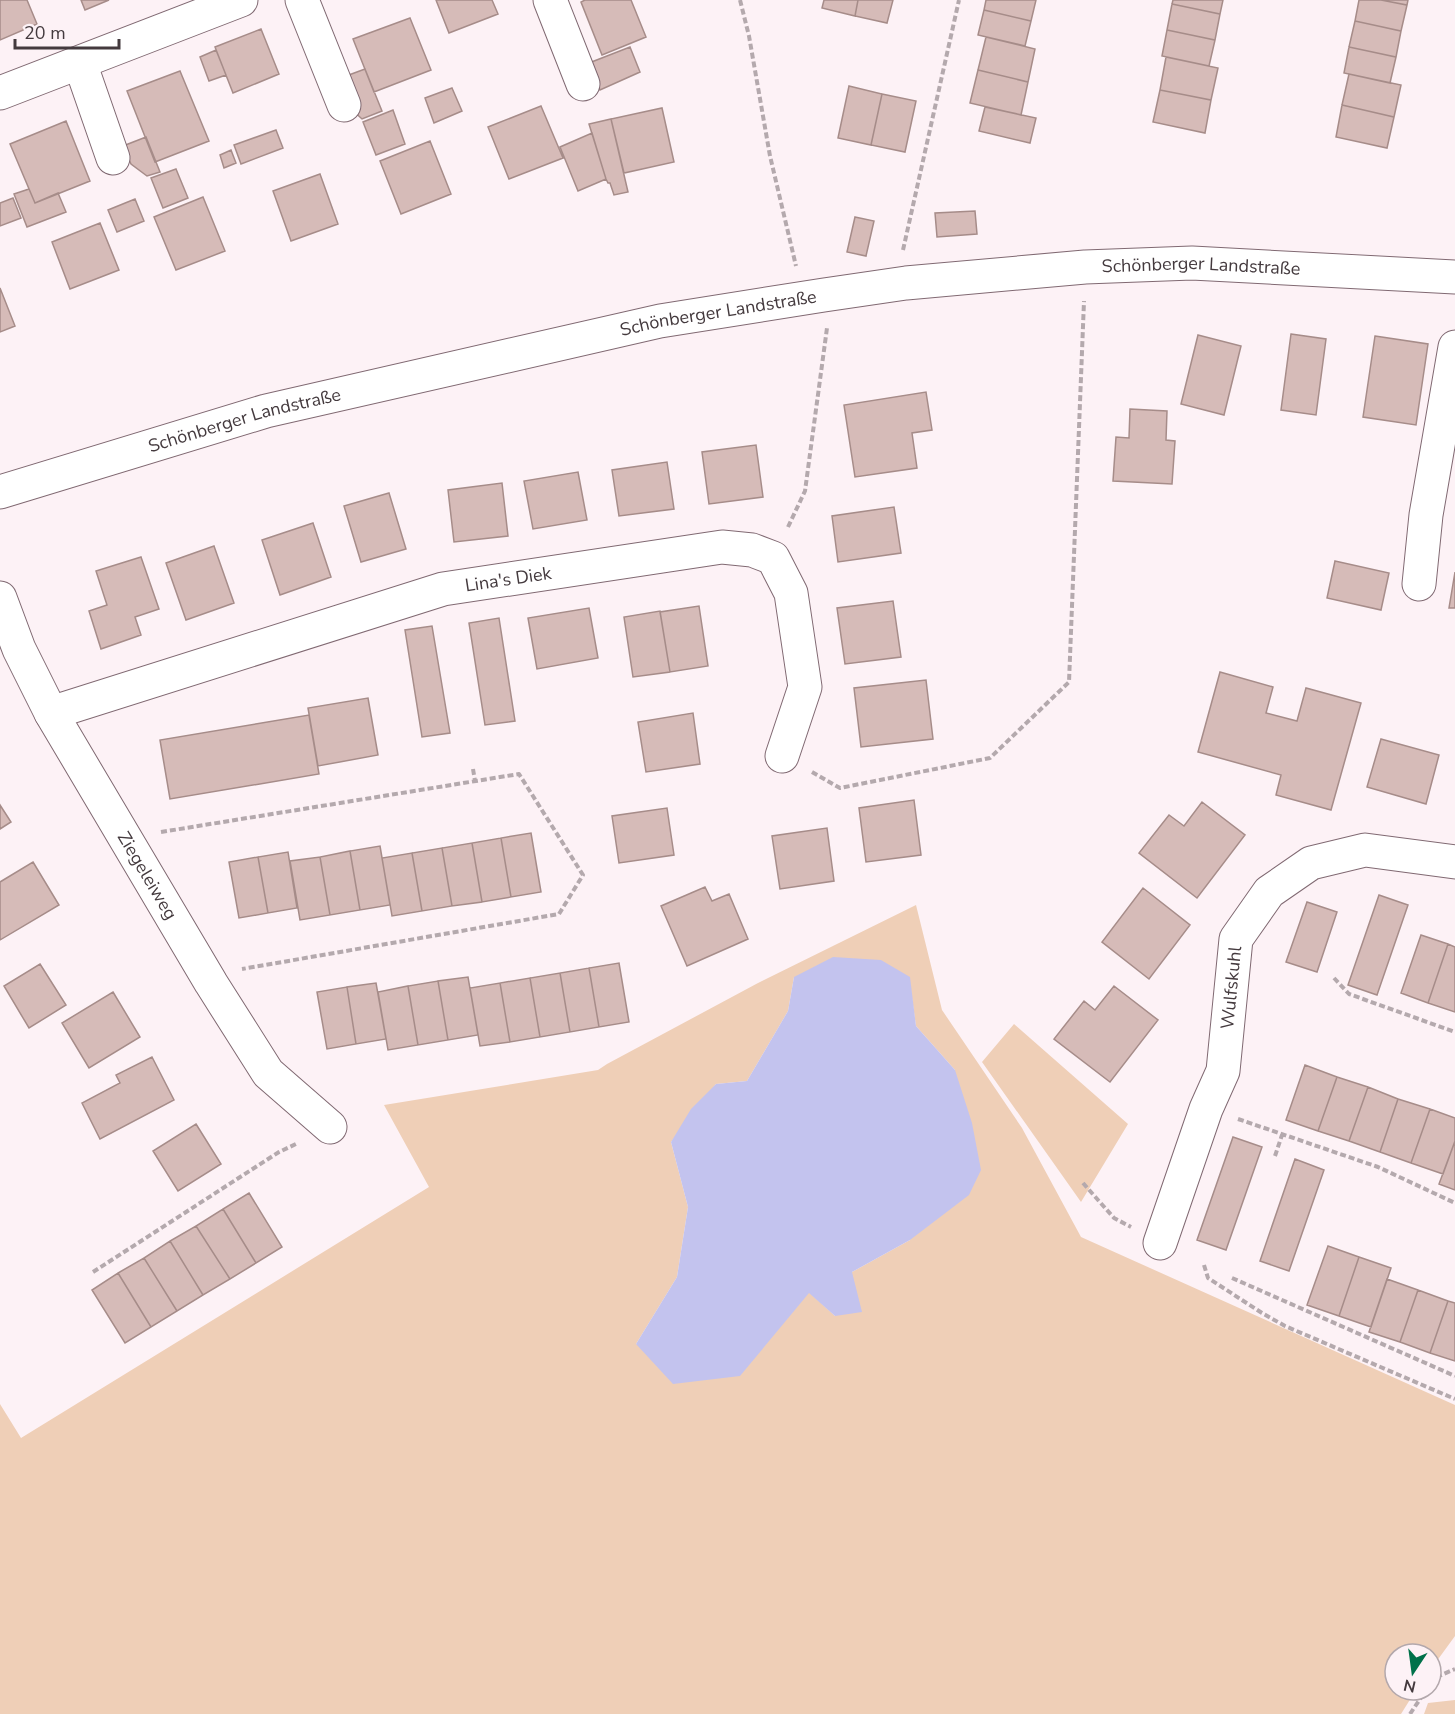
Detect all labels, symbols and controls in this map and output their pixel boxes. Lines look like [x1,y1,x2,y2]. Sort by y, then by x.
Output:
scale bar [15,12,118,50]
text: 20 m [24,21,66,45]
street label: Schönberger Landstraße [1101,251,1301,281]
street label: Schönberger Landstraße [618,284,818,342]
street label: Schönberger Landstraße [145,382,343,458]
street label: Lina's Diek [463,561,554,598]
street label: Ziegeleiweg [112,827,183,924]
street label: Wulfskuhl [1215,944,1247,1030]
north arrow [1383,1642,1443,1702]
text: N [1402,1674,1418,1698]

